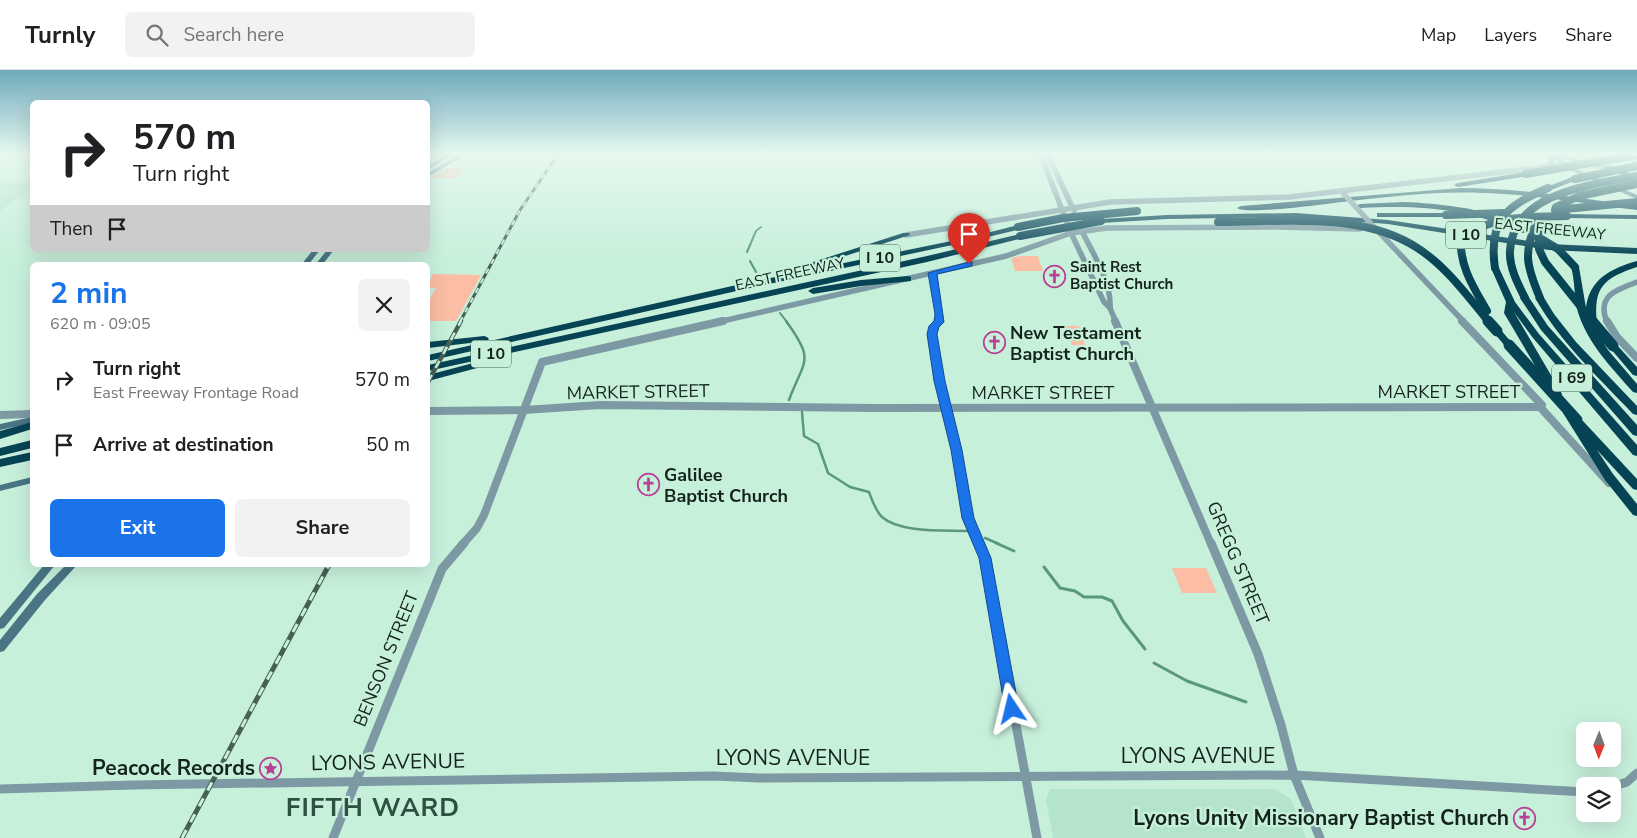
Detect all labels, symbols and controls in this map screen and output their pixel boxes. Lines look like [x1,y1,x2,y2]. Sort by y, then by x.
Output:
search box [125,12,475,57]
text: Turnly [25,19,95,51]
icon: search [143,21,171,49]
text: Search here [183,22,284,48]
text: Map [1421,23,1456,47]
text: Layers [1484,23,1537,47]
text: Share [1565,23,1612,47]
text: 570 m [133,114,236,161]
icon: right [50,120,115,185]
text: Turn right [133,159,229,189]
pin [948,213,990,264]
street label: EAST FREEWAY [1494,213,1608,245]
icon: arrive [103,215,131,243]
text: Then [50,216,93,242]
icon: arrive [955,220,983,248]
road number: I 10 [1446,222,1486,248]
road number: I 10 [860,244,900,272]
street label: EAST FREEWAY [733,252,848,295]
place label: Saint Rest Baptist Church [1070,257,1173,294]
church icon: Saint Rest Baptist Church [1042,264,1066,288]
text: 2 min [50,273,128,314]
button: close [358,279,410,331]
text: 620 m · 09:05 [50,313,151,335]
place label: New Testament Baptist Church [1010,321,1141,366]
church icon: New Testament Baptist Church [982,331,1006,355]
road number: I 10 [471,340,511,368]
text: Turn right [93,356,180,382]
road number: I 69 [1552,364,1592,392]
icon: right [50,366,78,394]
text: 570 m [355,367,410,393]
street label: MARKET STREET [566,379,710,405]
street label: MARKET STREET [1378,380,1521,404]
street label: MARKET STREET [972,381,1115,405]
text: East Freeway Frontage Road [93,382,299,404]
icon: arrive [50,431,78,459]
text: Arrive at destination [93,432,274,458]
text: 50 m [366,432,410,458]
place label: Galilee Baptist Church [664,463,788,508]
church icon: Galilee Baptist Church [636,473,660,497]
street label: GREGG STREET [1201,498,1275,628]
button: Exit [50,499,225,557]
button: Share [235,499,410,557]
street label: BENSON STREET [348,588,424,730]
position arrow [985,682,1037,734]
north arrow [1576,722,1621,768]
map controls [1576,722,1621,822]
street label: LYONS AVENUE [1121,742,1275,770]
street label: LYONS AVENUE [716,744,870,772]
street label: LYONS AVENUE [311,747,465,777]
place label: Peacock Records [92,754,255,782]
place icon: Peacock Records [259,756,283,780]
button: layers [1576,777,1621,822]
district label: FIFTH WARD [286,790,460,825]
place label: Lyons Unity Missionary Baptist Church [1133,804,1509,832]
church icon: Lyons Unity Missionary Baptist Church [1513,806,1537,830]

